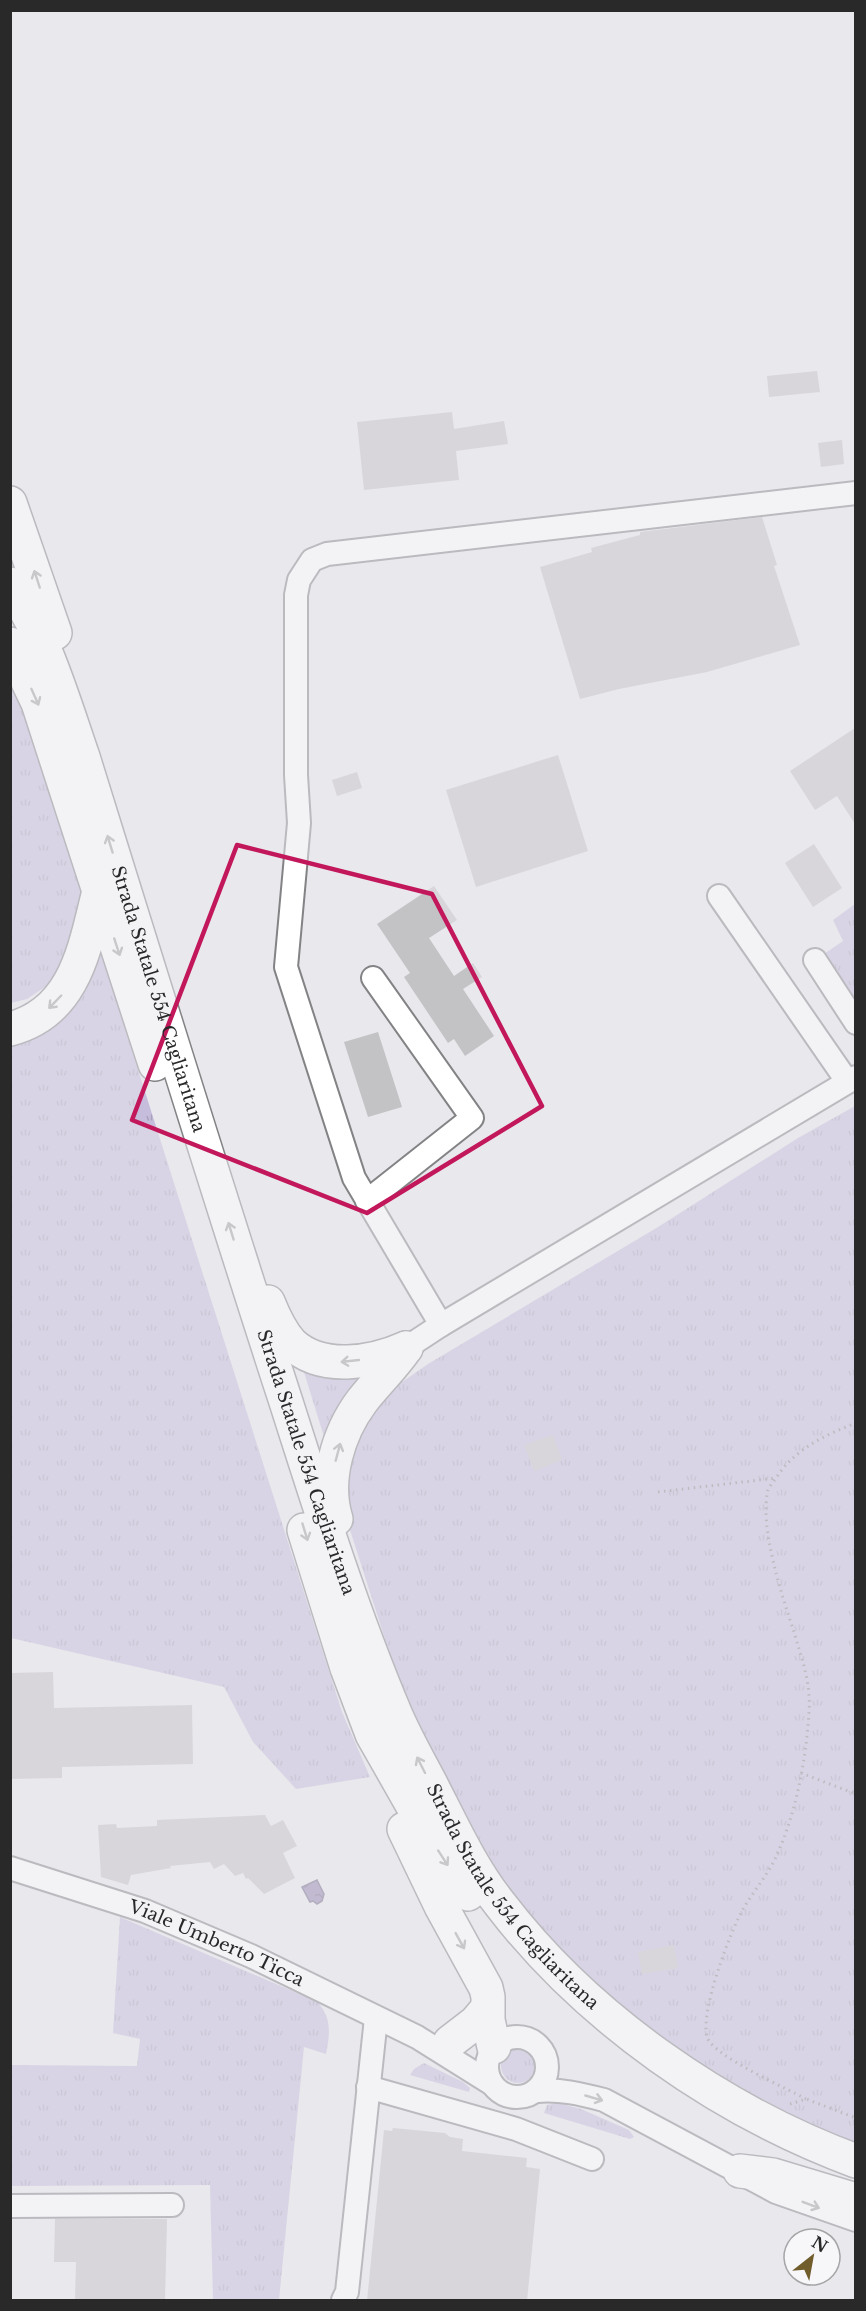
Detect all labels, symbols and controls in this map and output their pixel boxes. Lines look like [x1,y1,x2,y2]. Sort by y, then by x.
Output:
one-way arrow [31,570,42,589]
one-way arrow [30,687,41,705]
one-way arrow [104,835,115,854]
street label: Strada Statale 554 Cagliaritana [106,863,210,1135]
one-way arrow [112,937,123,956]
one-way arrow [47,994,62,1009]
one-way arrow [225,1222,236,1241]
street label: Strada Statale 554 Cagliaritana [252,1327,360,1598]
one-way arrow [340,1356,360,1367]
one-way arrow [333,1443,345,1462]
one-way arrow [300,1522,311,1541]
one-way arrow [415,1757,427,1774]
street label: Strada Statale 554 Cagliaritana [422,1780,603,2014]
one-way arrow [437,1849,449,1865]
street label: Viale Umberto Ticca [125,1895,308,1991]
one-way arrow [455,1932,466,1950]
one-way arrow [584,2093,603,2104]
one-way arrow [801,2200,820,2211]
north arrow [782,2227,842,2287]
text: N [808,2232,831,2257]

